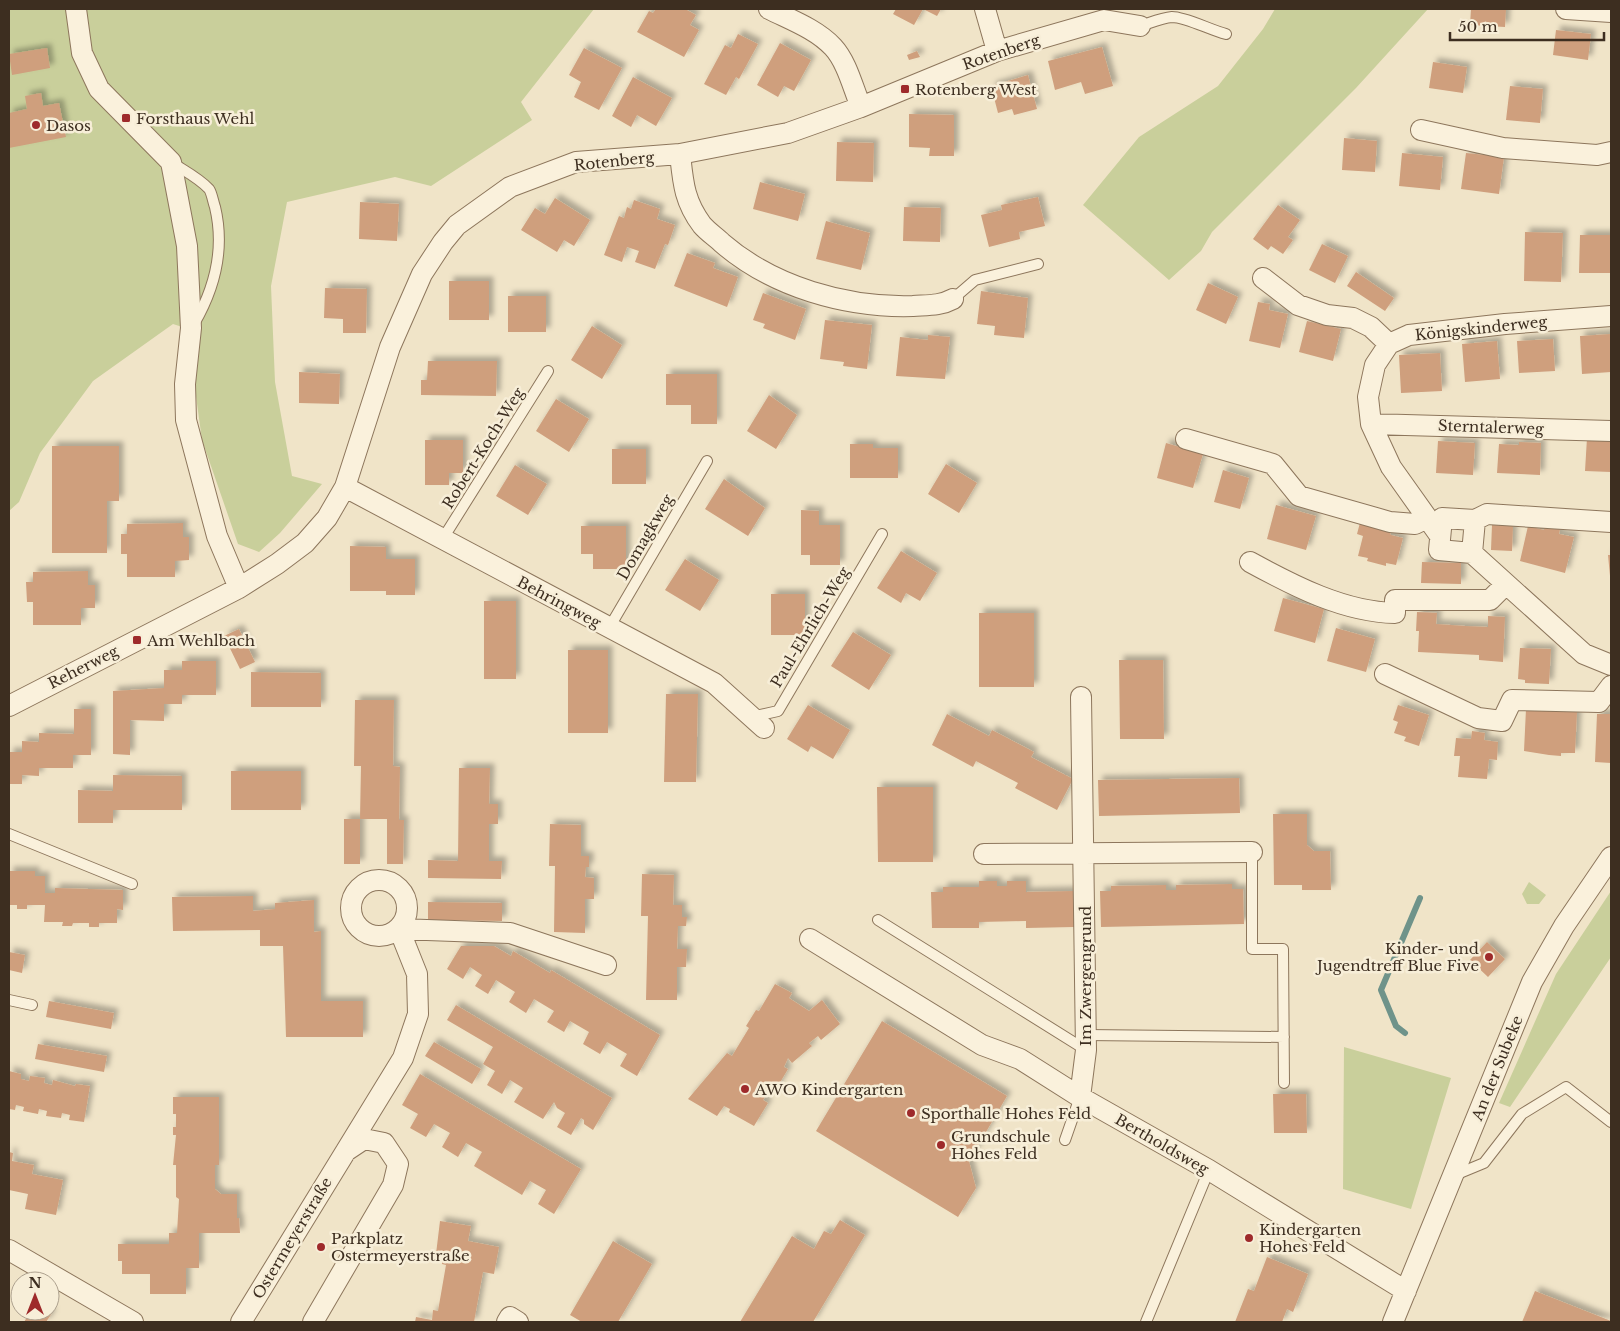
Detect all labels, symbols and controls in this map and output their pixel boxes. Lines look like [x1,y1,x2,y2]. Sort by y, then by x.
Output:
scale bar [1450,10,1604,42]
text: 50 m [1458,17,1498,36]
street label: Rotenberg [960,30,1043,74]
place label: Rotenberg West [915,80,1037,99]
marker: Rotenberg West [899,83,911,95]
place label: Forsthaus Wehl [136,109,254,128]
marker: Forsthaus Wehl [120,112,132,124]
place label: Dasos [46,116,91,135]
marker: Dasos [30,119,42,131]
street label: Rotenberg [573,147,656,175]
street label: Königskinderweg [1414,311,1549,344]
street label: Robert-Koch-Weg [438,383,528,512]
street label: Sterntalerweg [1438,416,1545,438]
street label: Domagkweg [613,490,678,583]
street label: Paul-Ehrlich-Weg [767,562,854,691]
street label: Behringweg [514,572,605,632]
place label: Am Wehlbach [146,631,255,650]
marker: Am Wehlbach [131,634,143,646]
street label: Reherweg [45,641,122,693]
street label: Im Zwergengrund [1076,906,1095,1046]
place label: Kinder- und Jugendtreff Blue Five [1315,939,1479,975]
marker: Kinder- und Jugendtreff Blue Five [1483,951,1495,963]
street label: An der Subeke [1467,1013,1527,1124]
place label: AWO Kindergarten [754,1080,903,1099]
marker: AWO Kindergarten [739,1083,751,1095]
place label: Sporthalle Hohes Feld [921,1104,1091,1123]
marker: Sporthalle Hohes Feld [905,1107,917,1119]
street label: Bertholdsweg [1112,1110,1213,1179]
place label: Grundschule Hohes Feld [951,1127,1050,1163]
marker: Grundschule Hohes Feld [935,1139,947,1151]
street label: Ostermeyerstraße [248,1174,336,1302]
place label: Kindergarten Hohes Feld [1259,1220,1361,1256]
place label: Parkplatz Ostermeyerstraße [331,1229,470,1265]
marker: Kindergarten Hohes Feld [1243,1232,1255,1244]
marker: Parkplatz Ostermeyerstraße [315,1241,327,1253]
north arrow [10,1271,60,1321]
text: N [28,1274,42,1292]

